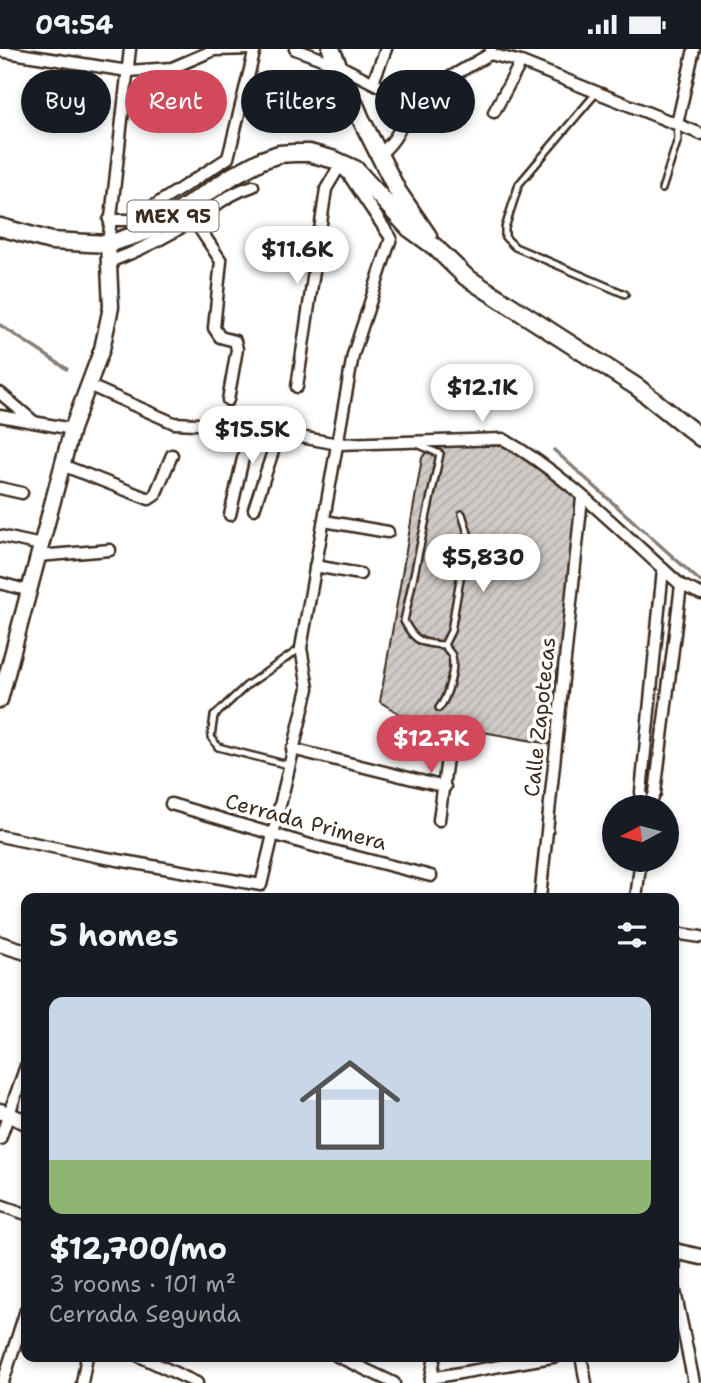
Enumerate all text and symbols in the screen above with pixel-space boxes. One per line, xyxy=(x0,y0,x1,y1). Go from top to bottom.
text: 09:54 xyxy=(35,7,113,42)
chip: Buy xyxy=(21,70,111,133)
chip: Rent xyxy=(125,70,227,133)
chip: Filters xyxy=(241,70,361,133)
chip: New xyxy=(375,70,475,133)
road number: MEX 95 xyxy=(128,201,218,231)
pin: $11.6K xyxy=(240,226,354,286)
text: $11.6K xyxy=(261,234,333,264)
pin: $12.1K xyxy=(425,365,539,424)
text: $12.1K xyxy=(446,372,518,402)
pin: $15.5K xyxy=(195,407,309,466)
text: $15.5K xyxy=(214,414,290,444)
pin: $5,830 xyxy=(426,535,540,594)
text: $5,830 xyxy=(441,542,525,572)
street label: Calle Zapotecas xyxy=(518,636,562,798)
pin: $12.7K xyxy=(374,715,488,775)
text: $12.7K xyxy=(393,723,469,753)
street label: Cerrada Primera xyxy=(222,787,390,857)
north arrow xyxy=(602,795,679,871)
map controls xyxy=(602,795,679,872)
text: 5 homes xyxy=(49,915,179,956)
icon: filters xyxy=(613,916,651,954)
icon: home xyxy=(287,1042,413,1168)
text: $12,700/mo xyxy=(49,1228,227,1269)
text: 3 rooms · 101 m² xyxy=(49,1269,236,1299)
text: Cerrada Segunda xyxy=(49,1299,241,1329)

